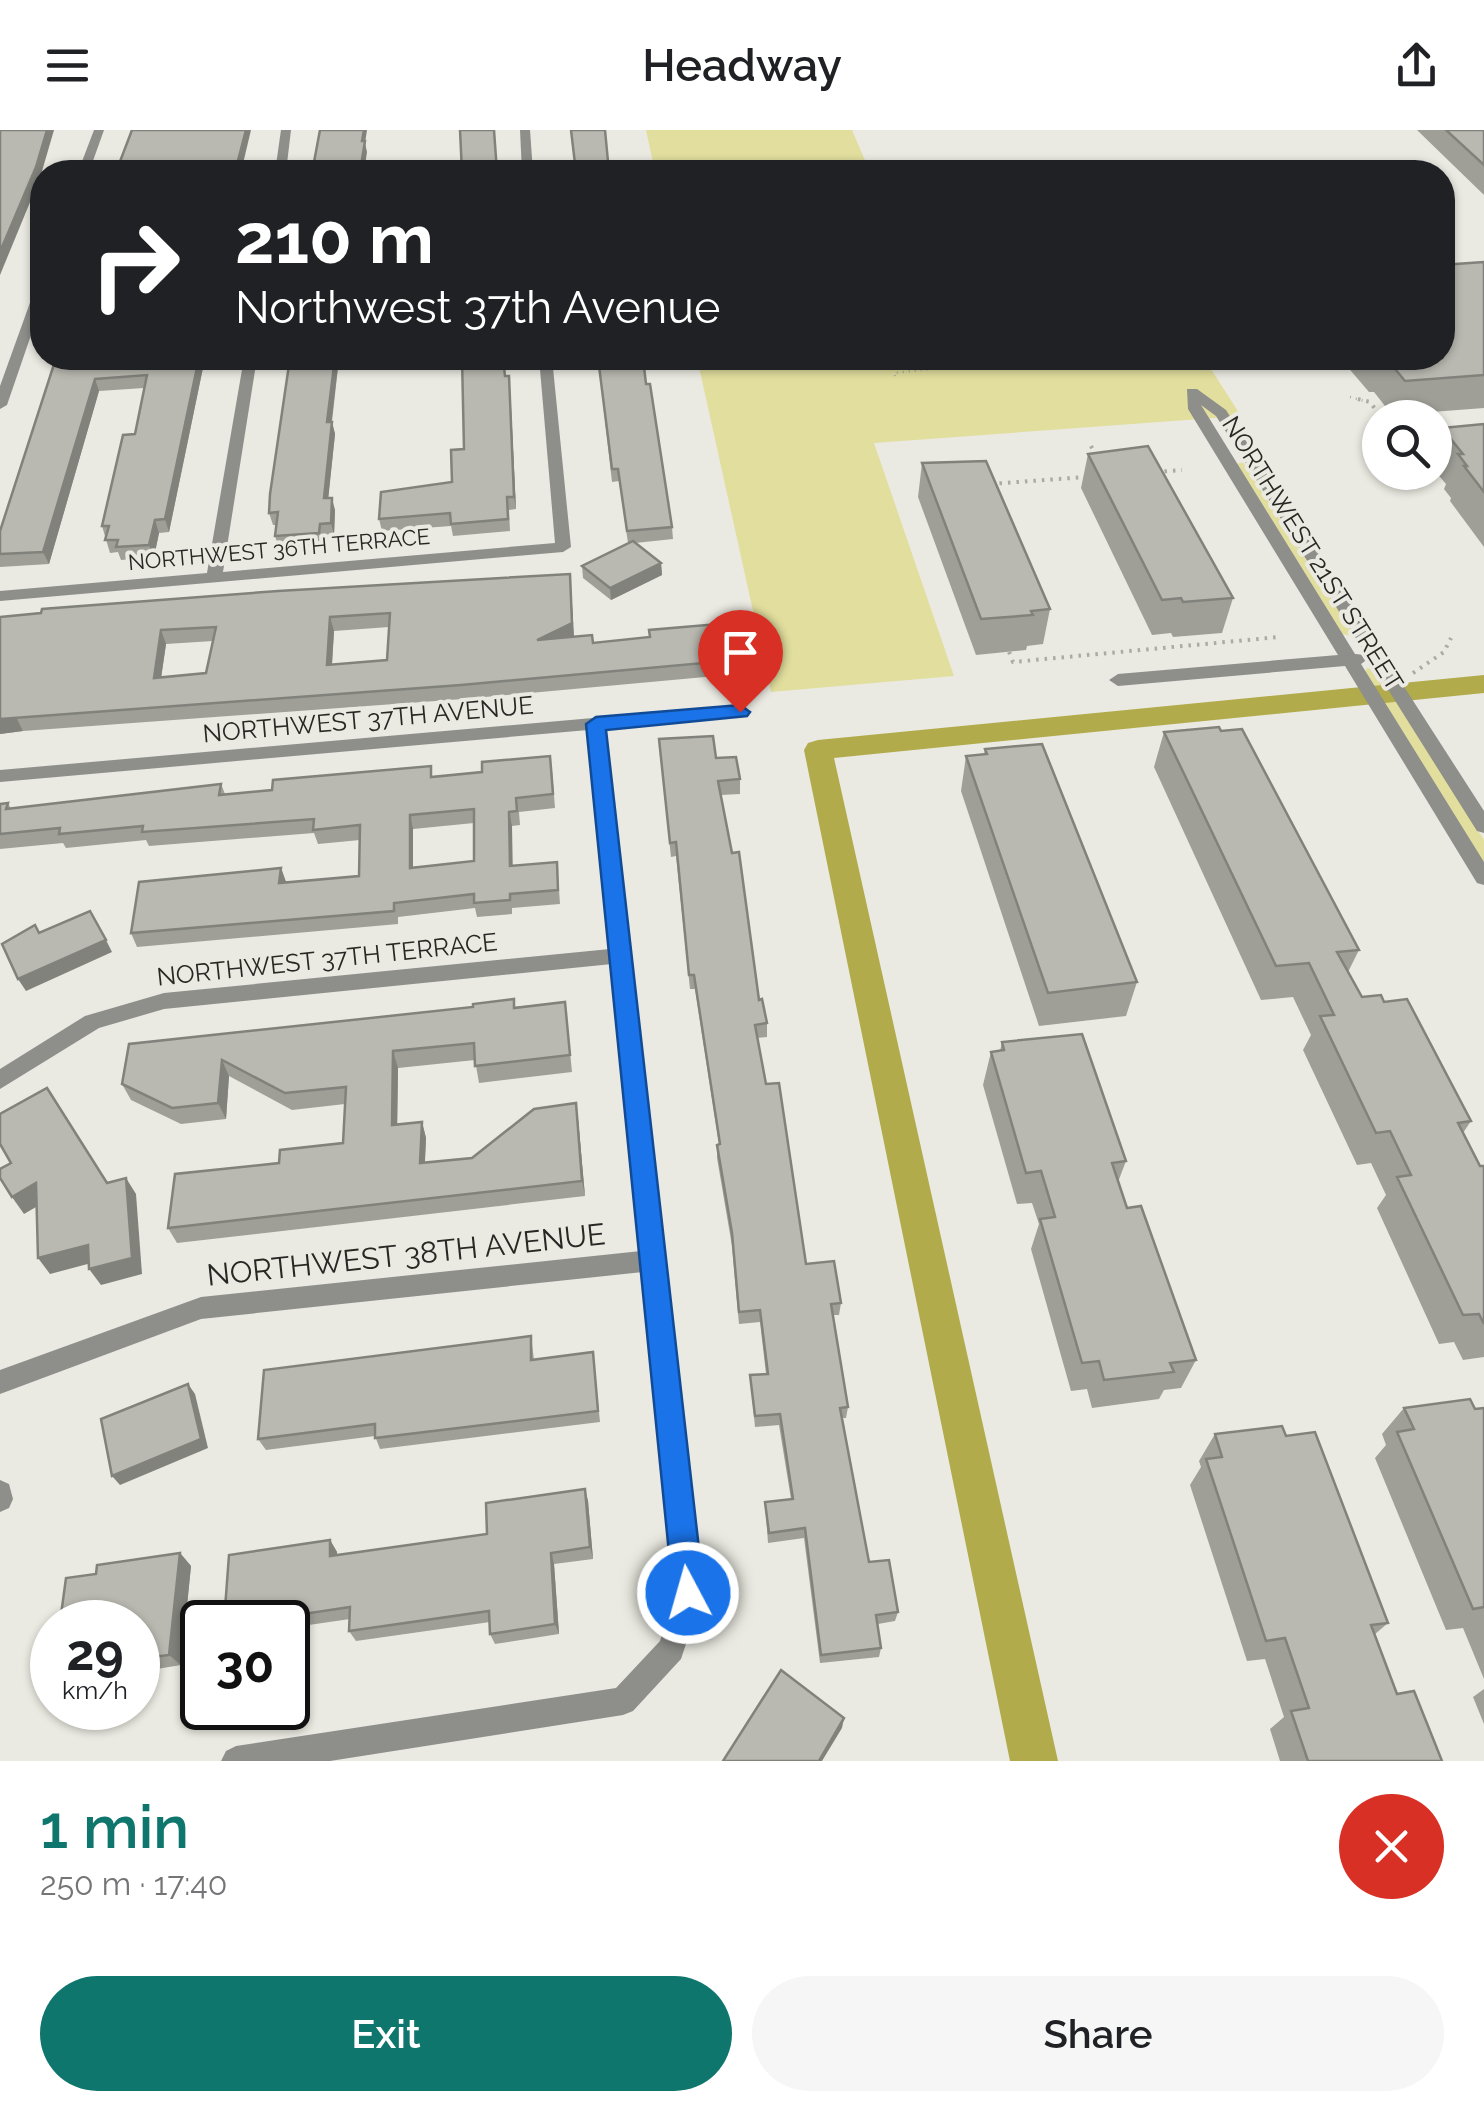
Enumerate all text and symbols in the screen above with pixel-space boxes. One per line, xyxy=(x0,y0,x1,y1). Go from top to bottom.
icon: menu xyxy=(40,38,95,93)
icon: share xyxy=(1389,38,1444,93)
text: Headway xyxy=(642,39,842,92)
text: 210 m xyxy=(235,197,434,279)
icon: right xyxy=(70,200,200,330)
text: Northwest 37th Avenue xyxy=(235,281,720,334)
map controls xyxy=(1362,400,1452,490)
button: search xyxy=(1362,400,1452,490)
street label: NORTHWEST 21ST STREET xyxy=(1216,410,1410,696)
street label: NORTHWEST 36TH TERRACE xyxy=(127,523,431,575)
pin xyxy=(698,610,783,713)
icon: arrive xyxy=(713,625,768,680)
street label: NORTHWEST 37TH AVENUE xyxy=(201,690,535,748)
street label: NORTHWEST 37TH TERRACE xyxy=(155,926,499,992)
street label: NORTHWEST 38TH AVENUE xyxy=(205,1216,607,1293)
position arrow xyxy=(636,1541,740,1645)
speed limit sign: 30 xyxy=(180,1600,310,1730)
text: 29 xyxy=(66,1623,124,1682)
text: km/h xyxy=(62,1675,128,1705)
text: 1 min xyxy=(40,1792,189,1862)
button: close xyxy=(1339,1794,1444,1899)
text: 250 m · 17:40 xyxy=(40,1865,227,1902)
button: Exit xyxy=(40,1976,732,2091)
button: Share xyxy=(752,1976,1444,2091)

